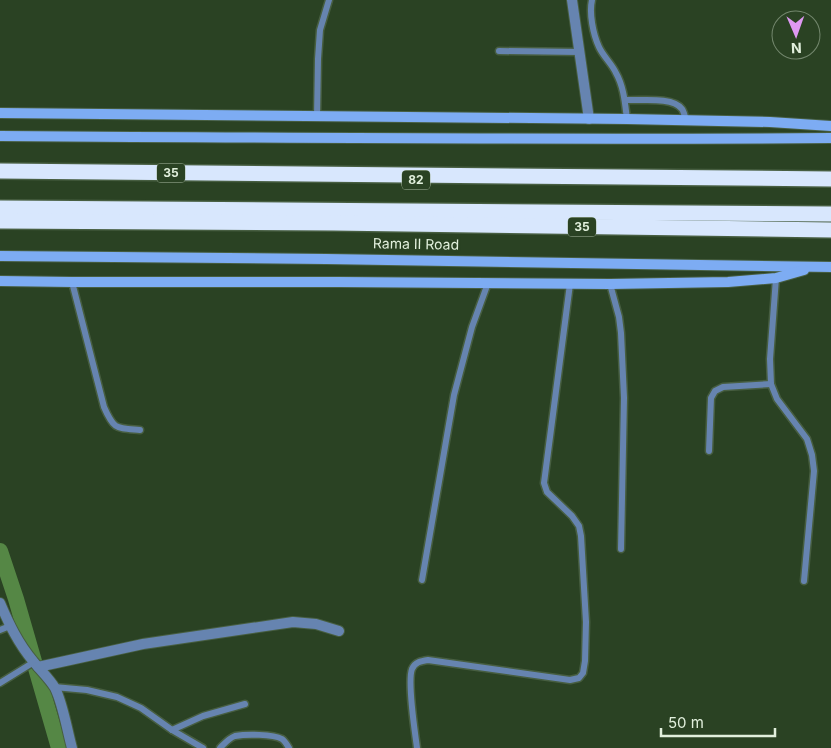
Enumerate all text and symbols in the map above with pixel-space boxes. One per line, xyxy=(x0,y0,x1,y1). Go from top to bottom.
north arrow xyxy=(771,10,821,60)
text: N xyxy=(791,40,802,57)
road number: 35 xyxy=(157,164,185,182)
road number: 82 xyxy=(402,170,430,190)
road number: 35 xyxy=(568,218,596,236)
street label: Rama II Road xyxy=(373,234,459,253)
scale bar xyxy=(661,706,775,738)
text: 50 m xyxy=(668,713,704,732)

